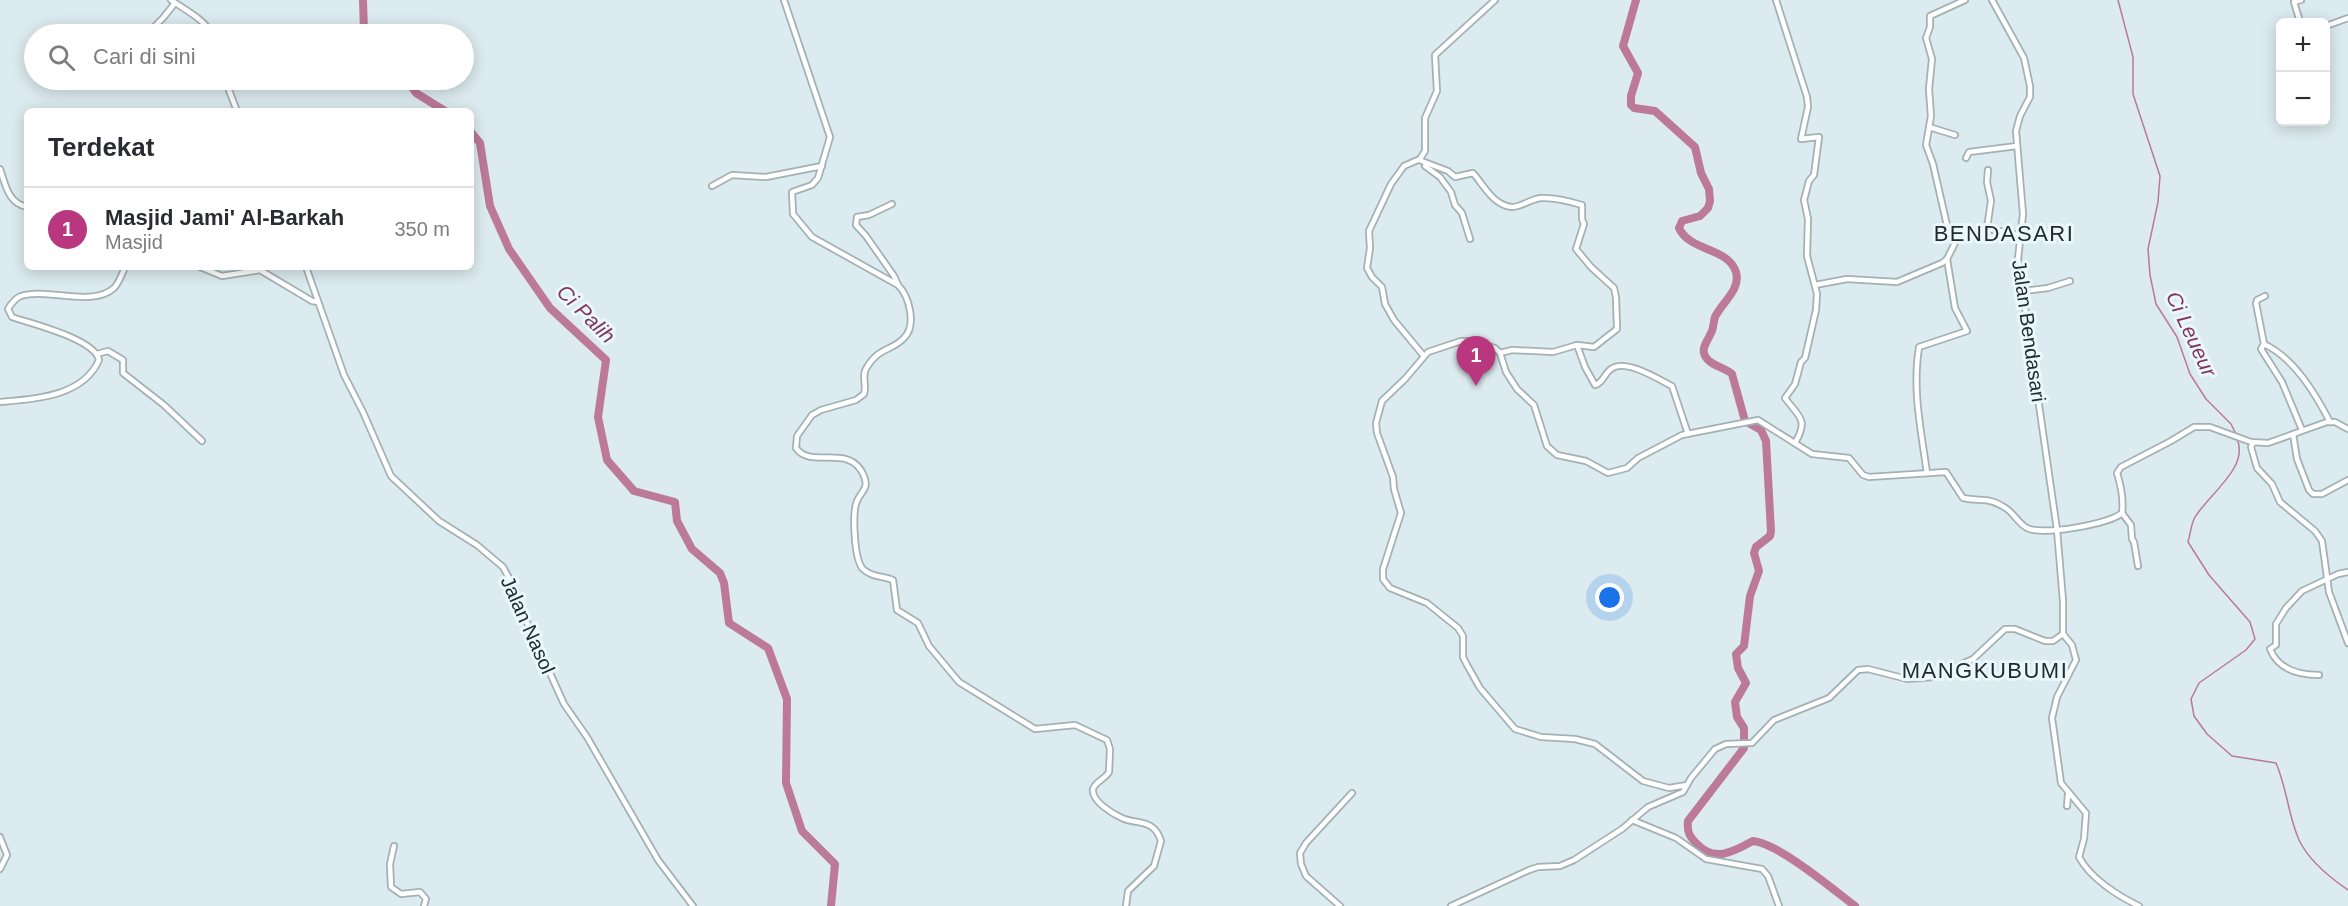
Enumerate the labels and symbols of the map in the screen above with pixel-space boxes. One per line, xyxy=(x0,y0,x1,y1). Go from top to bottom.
district label: BENDASARI xyxy=(1934,221,2074,246)
street label: Jalan Bendasari xyxy=(2008,258,2050,404)
water label: Ci Palih xyxy=(553,280,620,347)
water label: Ci Leueur xyxy=(2162,288,2222,381)
pin: 1 xyxy=(1456,336,1496,386)
street label: Jalan Nasol xyxy=(497,573,559,677)
your location xyxy=(1595,583,1624,612)
district label: MANGKUBUMI xyxy=(1902,658,2068,683)

